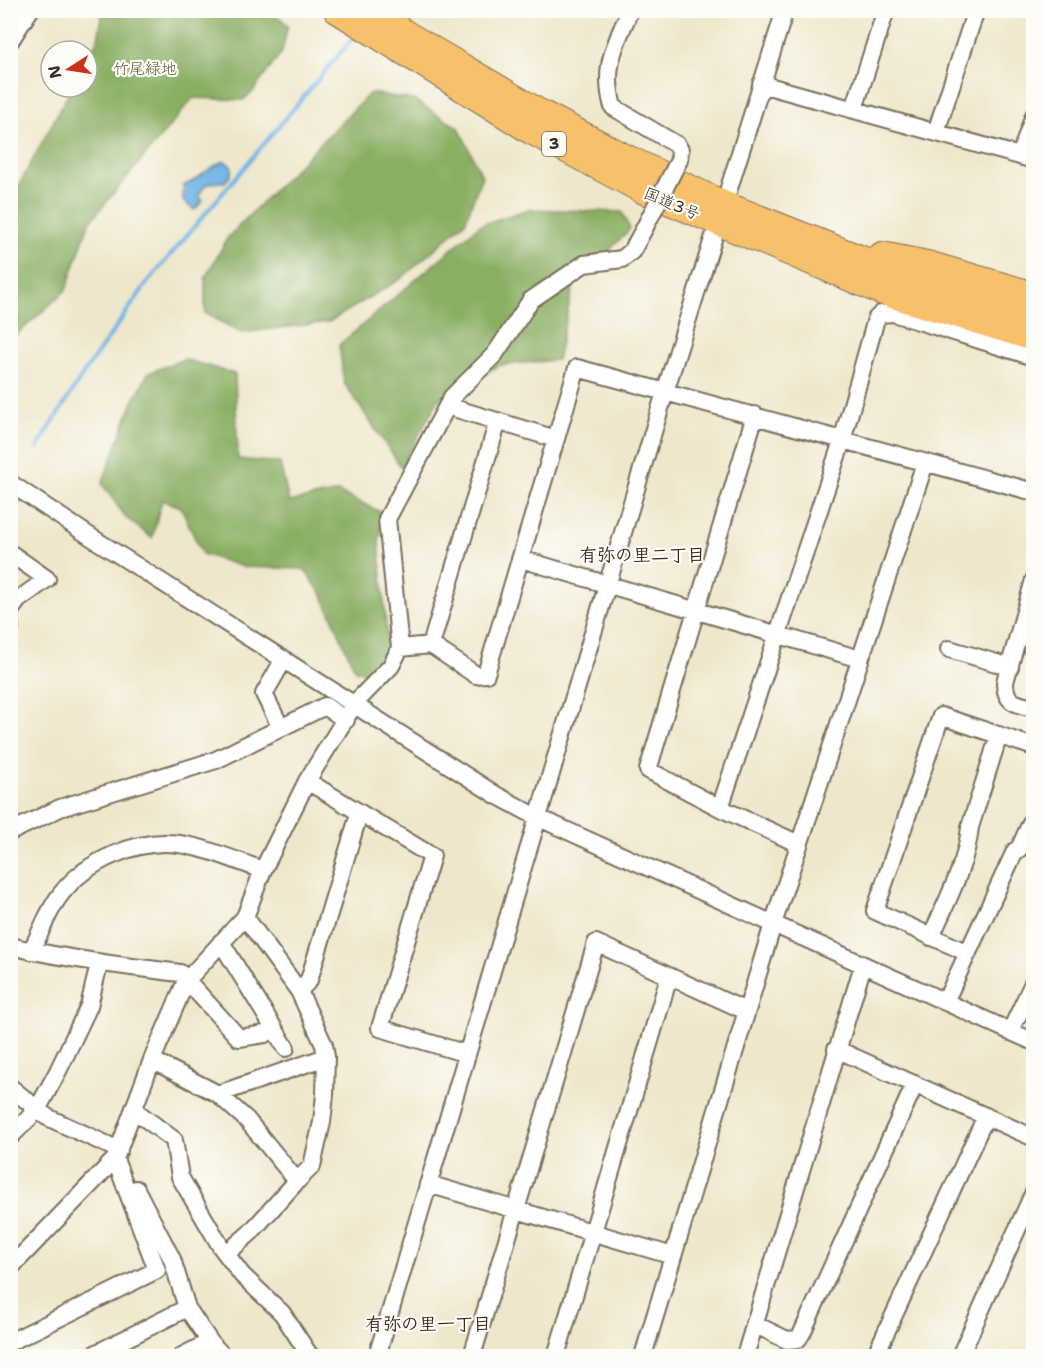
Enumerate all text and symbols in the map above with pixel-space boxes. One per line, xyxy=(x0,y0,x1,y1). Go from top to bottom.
north arrow xyxy=(39,39,99,99)
park label: 竹尾緑地 xyxy=(113,58,177,79)
text: N xyxy=(43,64,66,80)
road number: 3 xyxy=(542,132,566,156)
street label: 国道3号 xyxy=(640,182,703,225)
district label: 有弥の里二丁目 xyxy=(579,543,705,567)
district label: 有弥の里一丁目 xyxy=(365,1312,491,1336)

